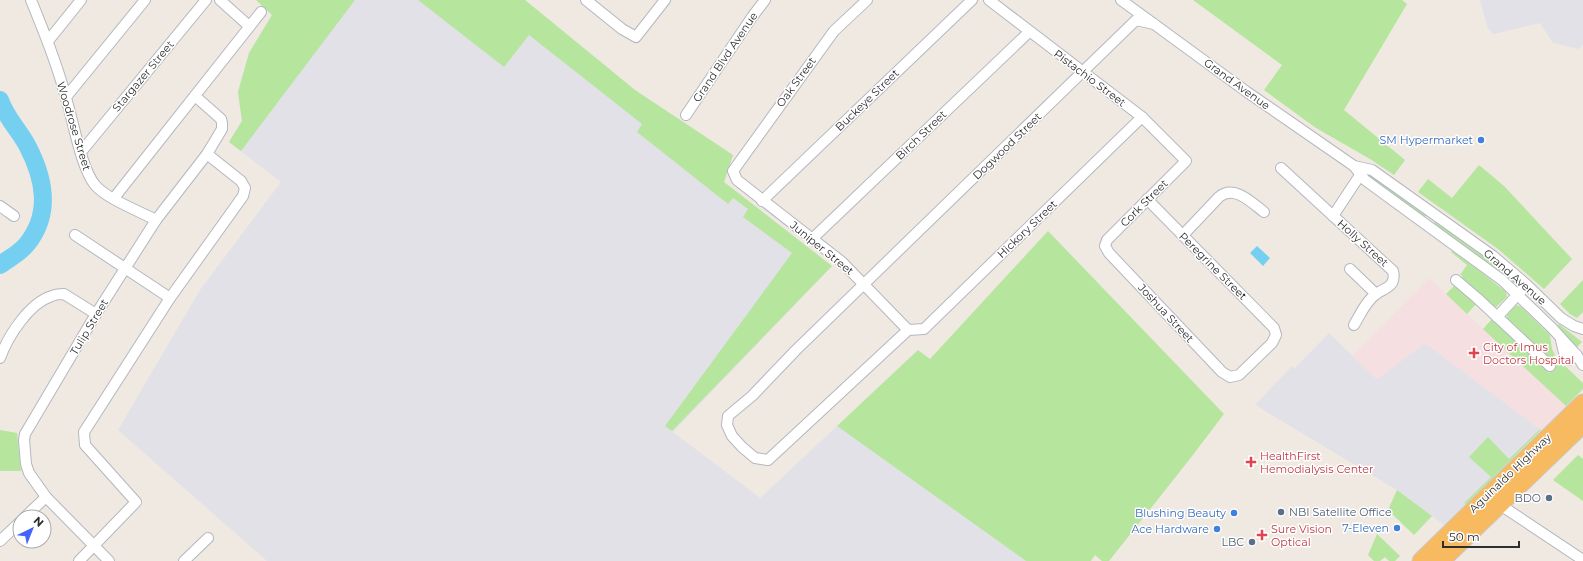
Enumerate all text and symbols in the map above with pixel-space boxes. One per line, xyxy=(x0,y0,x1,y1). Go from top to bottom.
street label: Grand Blvd Avenue xyxy=(690,9,761,105)
street label: Stargazer Street xyxy=(109,37,177,114)
street label: Pistachio Street xyxy=(1051,46,1129,110)
street label: Oak Street xyxy=(773,54,819,110)
street label: Grand Avenue xyxy=(1201,55,1273,113)
street label: Buckeye Street xyxy=(832,66,902,134)
street label: Woodrose Street xyxy=(54,80,94,173)
street label: Birch Street xyxy=(893,107,950,163)
street label: Dogwood Street xyxy=(970,109,1045,182)
place label: SM Hypermarket xyxy=(1380,133,1474,147)
marker: SM Hypermarket xyxy=(1476,135,1486,145)
street label: Cork Street xyxy=(1117,176,1171,230)
street label: Hickory Street xyxy=(994,197,1060,261)
street label: Holly Street xyxy=(1335,216,1392,270)
street label: Juniper Street xyxy=(787,217,857,278)
street label: Peregrine Street xyxy=(1176,229,1250,303)
street label: Grand Avenue xyxy=(1481,246,1549,308)
street label: Joshua Street xyxy=(1135,280,1197,346)
street label: Tulip Street xyxy=(67,296,112,358)
place label: City of Imus Doctors Hospital xyxy=(1483,340,1574,367)
marker: City of Imus Doctors Hospital xyxy=(1468,347,1480,359)
street label: Aguinaldo Highway xyxy=(1466,430,1554,516)
place label: HealthFirst Hemodialysis Center xyxy=(1260,449,1373,476)
marker: HealthFirst Hemodialysis Center xyxy=(1245,456,1257,468)
place label: BDO xyxy=(1514,491,1541,505)
marker: BDO xyxy=(1544,493,1554,503)
place label: NBI Satellite Office xyxy=(1289,505,1392,519)
place label: Blushing Beauty xyxy=(1135,506,1226,520)
marker: NBI Satellite Office xyxy=(1276,507,1286,517)
marker: Blushing Beauty xyxy=(1229,508,1239,518)
north arrow xyxy=(12,509,52,549)
text: N xyxy=(31,514,47,530)
place label: 7-Eleven xyxy=(1342,521,1389,535)
place label: Ace Hardware xyxy=(1132,522,1209,536)
place label: Sure Vision Optical xyxy=(1271,522,1332,549)
marker: 7-Eleven xyxy=(1392,523,1402,533)
scale bar xyxy=(1443,523,1519,549)
marker: Ace Hardware xyxy=(1212,524,1222,534)
marker: Sure Vision Optical xyxy=(1256,529,1268,541)
text: 50 m xyxy=(1449,529,1480,544)
place label: LBC xyxy=(1221,535,1244,549)
marker: LBC xyxy=(1247,537,1257,547)

